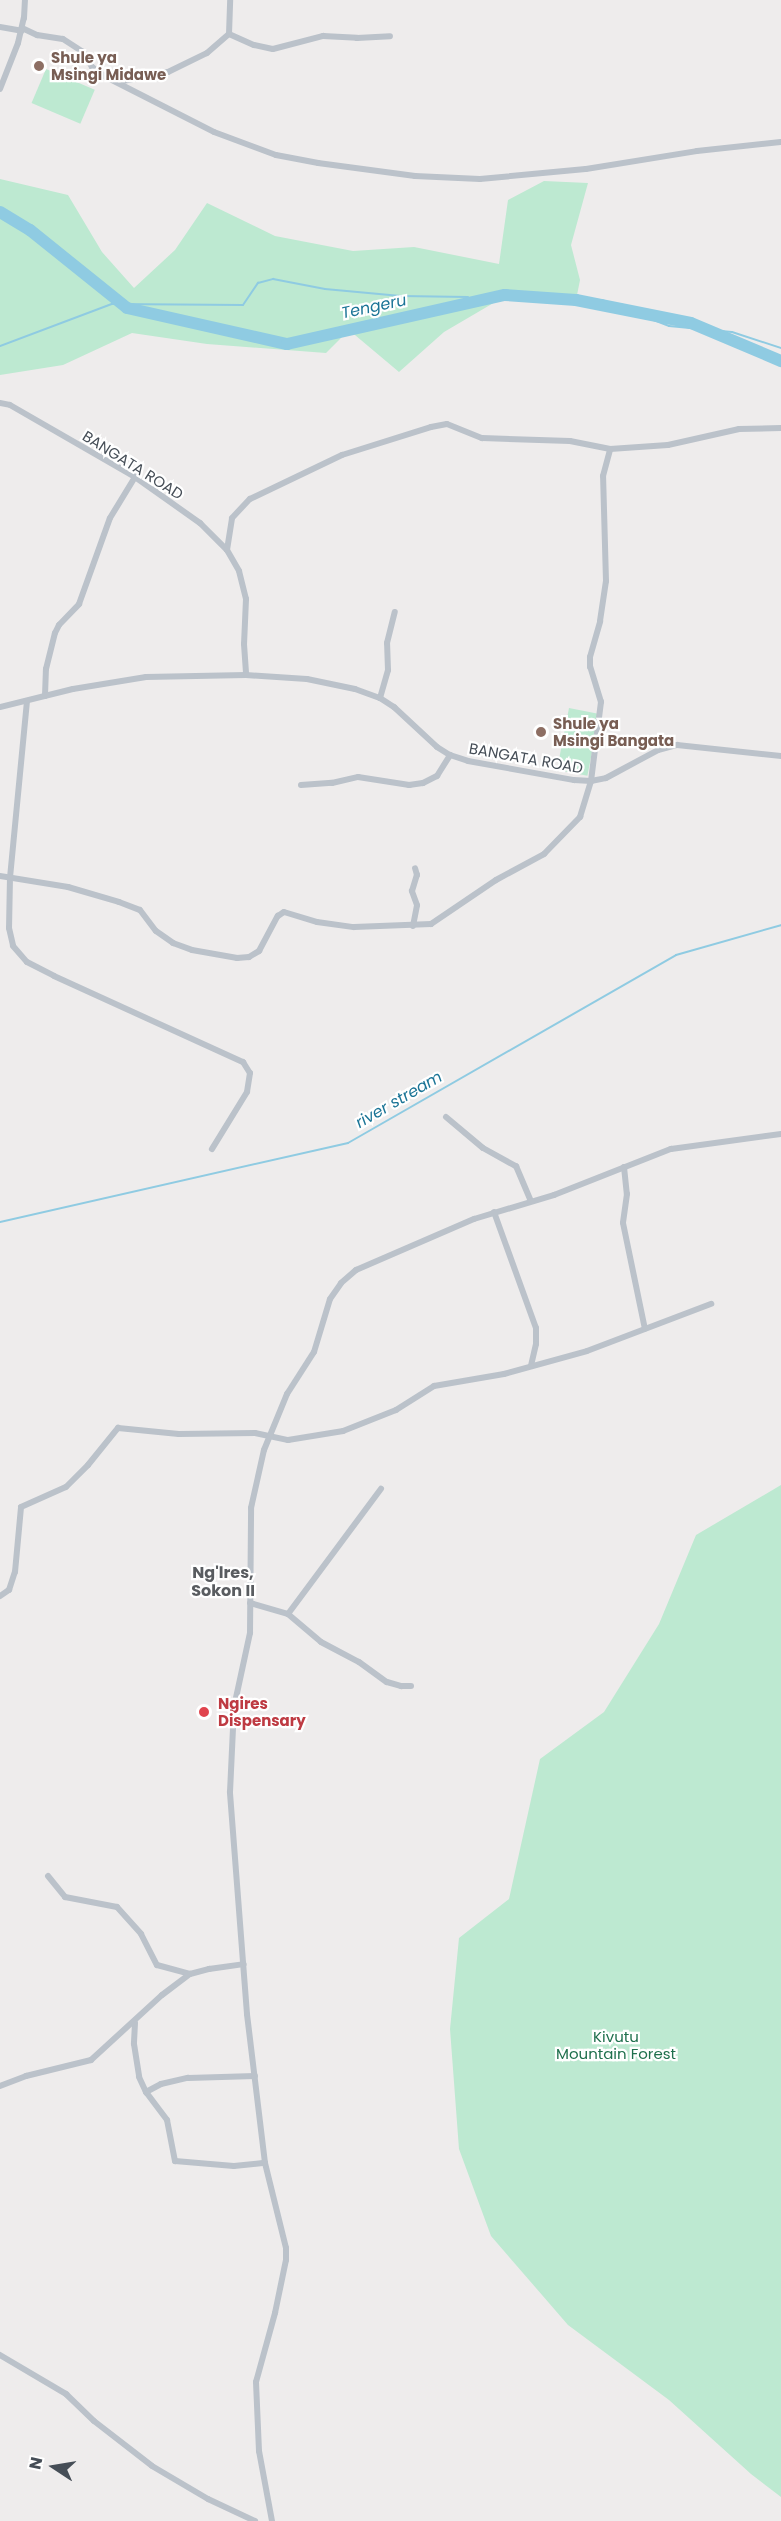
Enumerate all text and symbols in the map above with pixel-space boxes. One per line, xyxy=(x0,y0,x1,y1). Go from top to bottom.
place label: Shule ya Msingi Midawe xyxy=(51,48,166,83)
marker: Shule ya Msingi Midawe xyxy=(32,59,46,73)
water label: Tengeru xyxy=(340,291,408,323)
street label: BANGATA ROAD xyxy=(79,427,187,503)
place label: Shule ya Msingi Bangata xyxy=(553,714,674,749)
marker: Shule ya Msingi Bangata xyxy=(534,725,548,739)
street label: BANGATA ROAD xyxy=(468,739,584,777)
water label: river stream xyxy=(352,1067,446,1133)
district label: Ng'lres, Sokon II xyxy=(191,1563,255,1601)
place label: Ngires Dispensary xyxy=(218,1694,306,1729)
marker: Ngires Dispensary xyxy=(195,1703,213,1721)
park label: Kivutu Mountain Forest xyxy=(556,2027,676,2062)
north arrow xyxy=(24,2437,84,2497)
text: N xyxy=(23,2455,48,2471)

